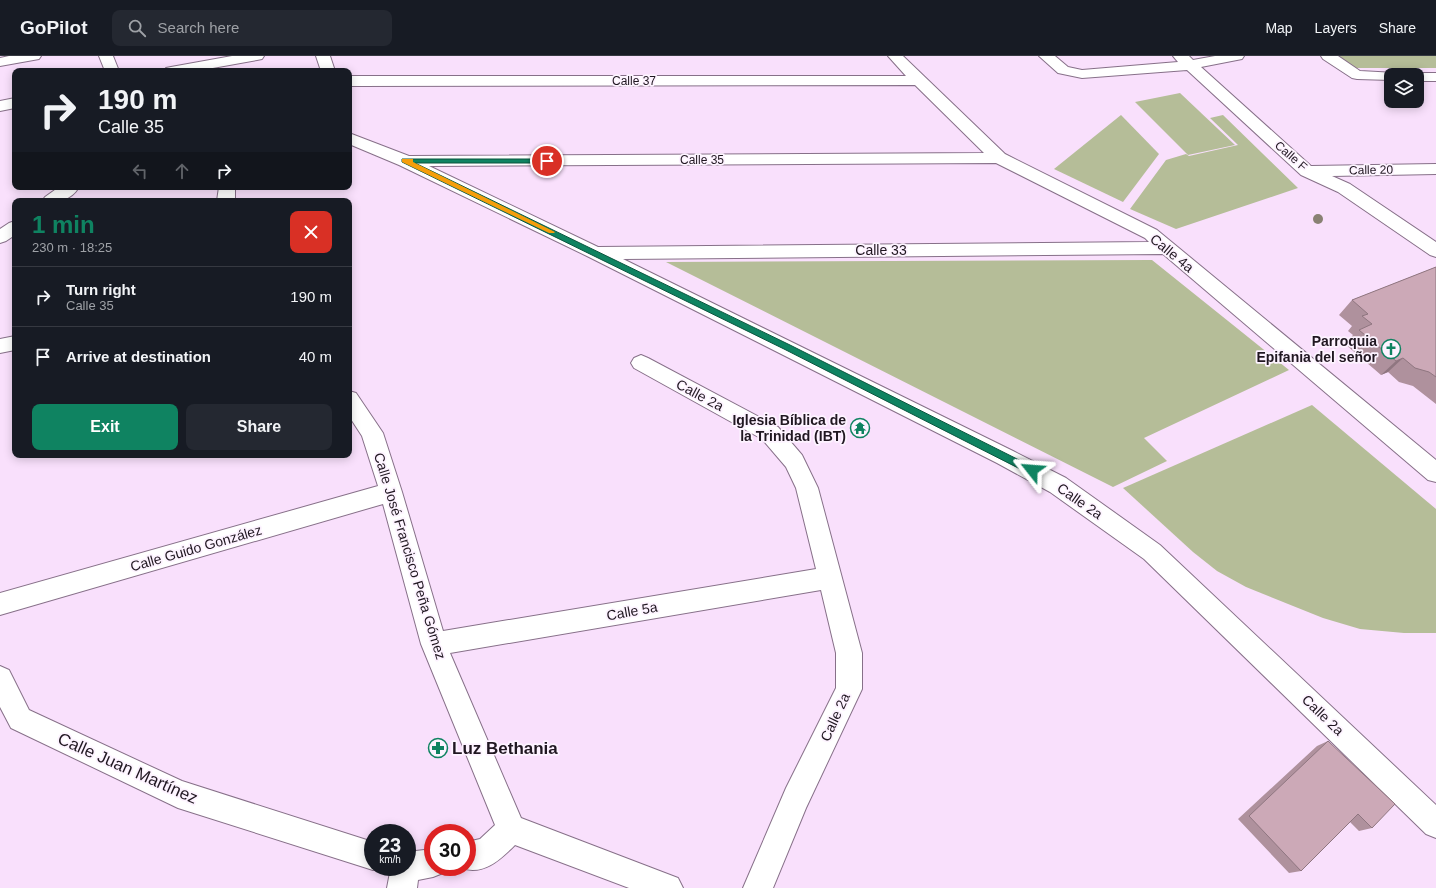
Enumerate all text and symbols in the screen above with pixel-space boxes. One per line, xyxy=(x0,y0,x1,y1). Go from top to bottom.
search box xyxy=(112,10,392,46)
text: GoPilot xyxy=(20,17,88,38)
icon: search xyxy=(126,17,148,39)
text: Search here xyxy=(158,19,239,36)
text: Map xyxy=(1265,20,1293,36)
text: Layers xyxy=(1315,20,1357,36)
text: Share xyxy=(1379,20,1416,36)
map controls xyxy=(1384,68,1424,108)
button: layers xyxy=(1384,68,1424,108)
street label: Calle 37 xyxy=(612,74,656,88)
icon: right xyxy=(32,84,84,136)
text: 190 m xyxy=(98,84,177,115)
text: Calle 35 xyxy=(98,117,164,137)
street label: Calle F xyxy=(1272,138,1310,174)
pin xyxy=(530,144,564,178)
icon: arrive xyxy=(536,150,558,172)
street label: Calle 35 xyxy=(680,153,724,167)
icon: left xyxy=(129,160,151,182)
icon: ahead xyxy=(171,160,193,182)
icon: right xyxy=(213,160,235,182)
street label: Calle 20 xyxy=(1349,163,1393,177)
text: 1 min xyxy=(32,211,95,238)
button: close xyxy=(290,211,332,253)
street label: Calle 4a xyxy=(1147,231,1197,276)
text: 230 m · 18:25 xyxy=(32,240,112,255)
street label: Calle 33 xyxy=(855,242,907,258)
text: Turn right xyxy=(66,281,136,298)
icon: right xyxy=(32,286,54,308)
text: 190 m xyxy=(290,288,332,305)
text: Calle 35 xyxy=(66,298,114,313)
place label: Parroquia Epifania del señor xyxy=(1256,333,1378,365)
church icon: Parroquia Epifania del señor xyxy=(1380,338,1402,360)
icon: arrive xyxy=(32,346,54,368)
text: Arrive at destination xyxy=(66,348,211,365)
text: 40 m xyxy=(299,348,332,365)
street label: Calle 2a xyxy=(674,376,727,414)
button: Exit xyxy=(32,404,178,450)
button: Share xyxy=(186,404,332,450)
place label: Iglesia Bíblica de la Trinidad (IBT) xyxy=(732,412,846,444)
temple icon: Iglesia Bíblica de la Trinidad (IBT) xyxy=(849,417,871,439)
position arrow xyxy=(1011,449,1053,491)
street label: Calle José Francisco Peña Gómez xyxy=(371,451,449,661)
street label: Calle 2a xyxy=(1054,480,1106,522)
street label: Calle Guido González xyxy=(128,522,264,574)
street label: Calle 5a xyxy=(605,599,659,623)
street label: Calle 2a xyxy=(817,690,853,744)
street label: Calle 2a xyxy=(1299,691,1347,739)
street label: Calle Juan Martínez xyxy=(55,729,201,808)
pharmacy icon: Luz Bethania xyxy=(427,737,449,759)
place label: Luz Bethania xyxy=(452,739,558,758)
speed limit sign: 30 xyxy=(424,824,476,876)
text: 23 xyxy=(379,834,401,856)
text: km/h xyxy=(379,854,401,865)

